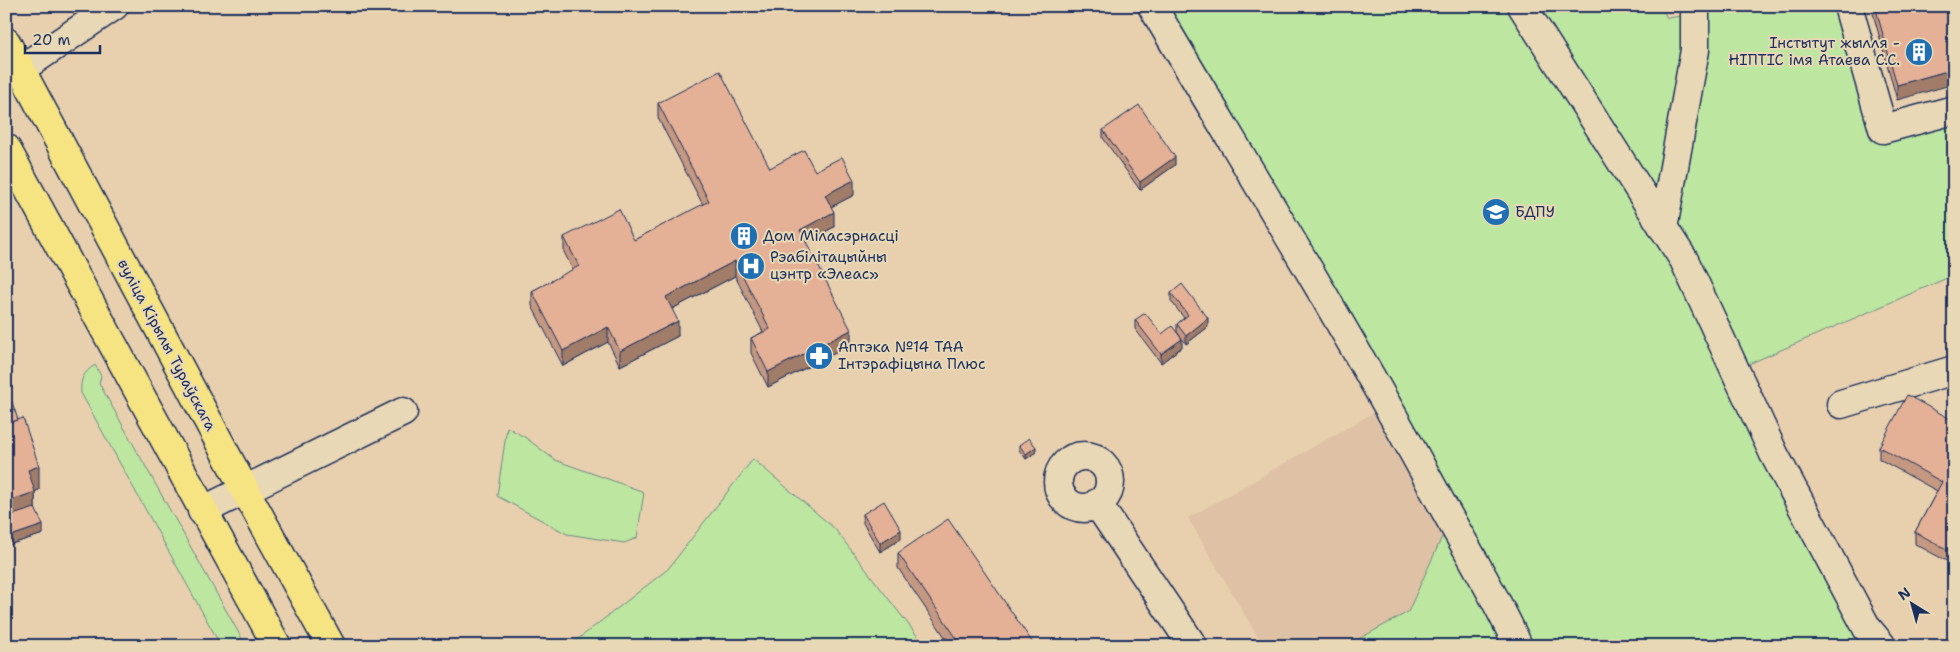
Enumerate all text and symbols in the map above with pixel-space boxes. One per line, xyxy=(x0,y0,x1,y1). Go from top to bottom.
scale bar xyxy=(25,22,100,54)
text: 20 m xyxy=(32,30,71,50)
place label: Інстытут жылля - НІПТІС імя Атаева С.С. xyxy=(1729,33,1900,70)
building icon: Інстытут жылля - НІПТІС імя Атаева С.С. xyxy=(1904,37,1934,67)
school or university icon: БДПУ xyxy=(1481,197,1511,227)
place label: БДПУ xyxy=(1515,202,1555,222)
building icon: Дом Міласэрнасці xyxy=(729,221,759,251)
place label: Дом Міласэрнасці xyxy=(763,226,899,246)
place label: Рэабілітацыйны цэнтр «Элеас» xyxy=(770,247,887,284)
hospital icon: Рэабілітацыйны цэнтр «Элеас» xyxy=(736,251,766,281)
street label: вуліца Кірылы Тураўскага xyxy=(113,256,221,435)
place label: Аптэка №14 ТАА Інтэрафіцына Плюс xyxy=(838,337,986,374)
pharmacy icon: Аптэка №14 ТАА Інтэрафіцына Плюс xyxy=(804,341,834,371)
north arrow xyxy=(1888,580,1938,630)
text: N xyxy=(1894,583,1914,604)

